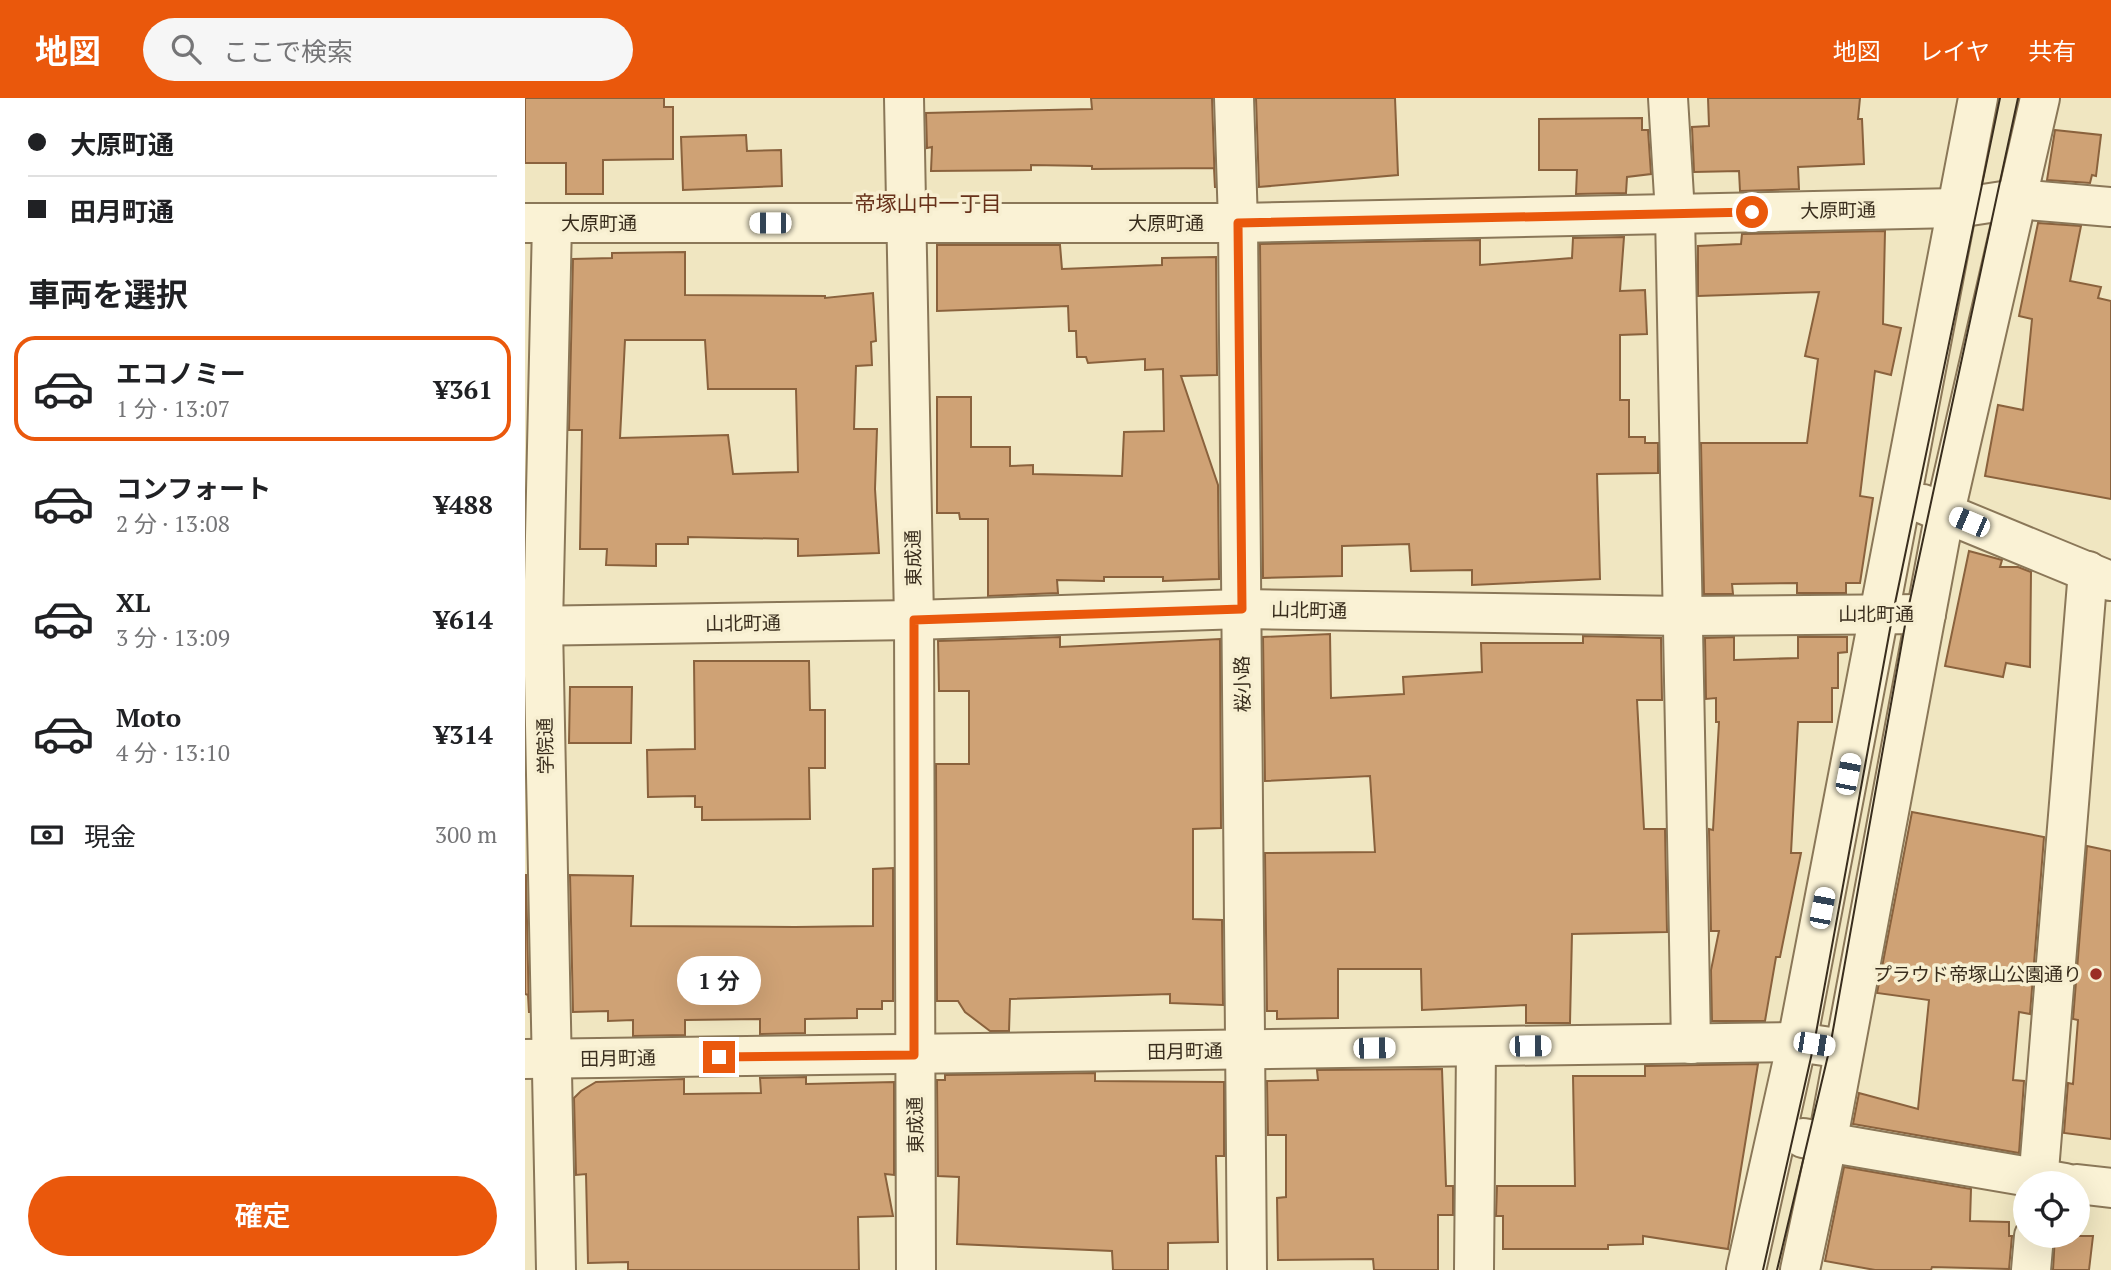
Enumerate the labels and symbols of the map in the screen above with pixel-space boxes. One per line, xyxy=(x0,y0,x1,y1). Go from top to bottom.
district label: 帝塚山中一丁目 xyxy=(855,189,1002,217)
route start xyxy=(1736,196,1768,228)
street label: 大原町通 xyxy=(1800,196,1876,223)
street label: 大原町通 xyxy=(561,210,637,235)
street label: 大原町通 xyxy=(1128,210,1204,235)
car xyxy=(750,213,792,234)
car xyxy=(1946,504,1993,540)
street label: 東成通 xyxy=(900,529,925,587)
street label: 山北町通 xyxy=(1271,596,1347,623)
street label: 山北町通 xyxy=(1838,601,1914,626)
street label: 山北町通 xyxy=(705,609,781,636)
street label: 桜小路 xyxy=(1229,655,1254,713)
street label: 学院通 xyxy=(532,717,557,775)
car xyxy=(1834,751,1863,797)
car xyxy=(1808,885,1837,931)
callout: 1 分 xyxy=(677,956,761,1004)
place label: プラウド帝塚山公園通り xyxy=(1873,961,2082,986)
marker: プラウド帝塚山公園通り xyxy=(2088,966,2104,982)
car xyxy=(1792,1030,1837,1058)
car xyxy=(1509,1035,1552,1057)
street label: 田月町通 xyxy=(1147,1037,1223,1064)
car xyxy=(1353,1037,1396,1059)
route end xyxy=(703,1041,735,1073)
street label: 田月町通 xyxy=(580,1044,656,1071)
street label: 東成通 xyxy=(902,1096,927,1154)

